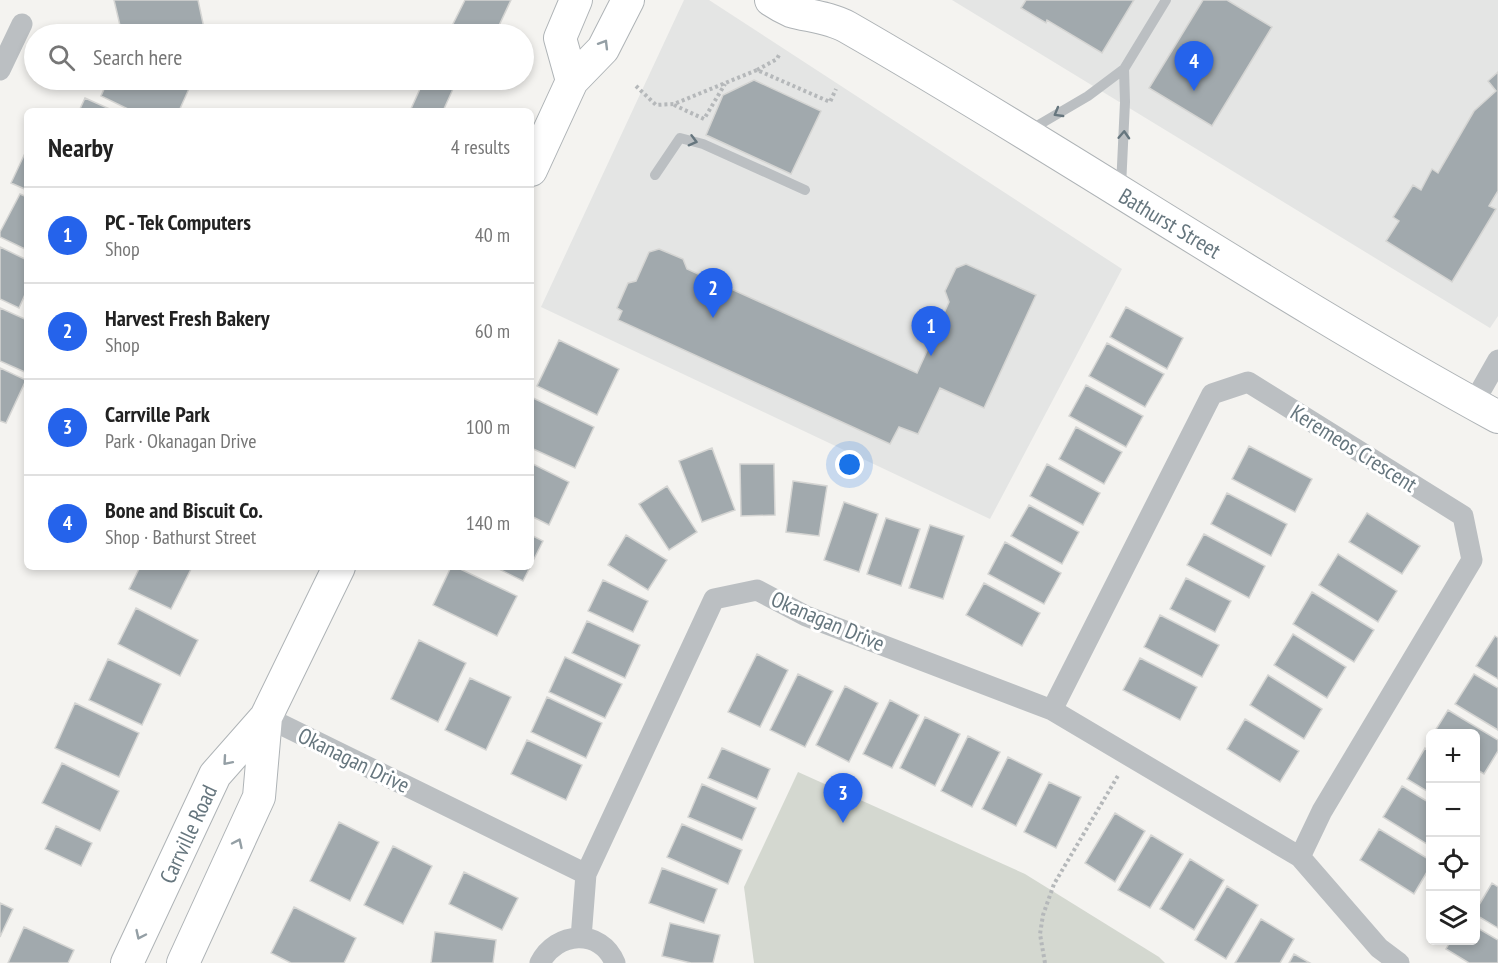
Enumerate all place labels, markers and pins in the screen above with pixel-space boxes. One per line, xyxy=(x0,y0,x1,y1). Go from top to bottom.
pin: 4 xyxy=(1174,42,1214,91)
pin: 2 xyxy=(694,268,732,318)
pin: 1 xyxy=(912,306,950,356)
pin: 3 xyxy=(824,774,862,823)

